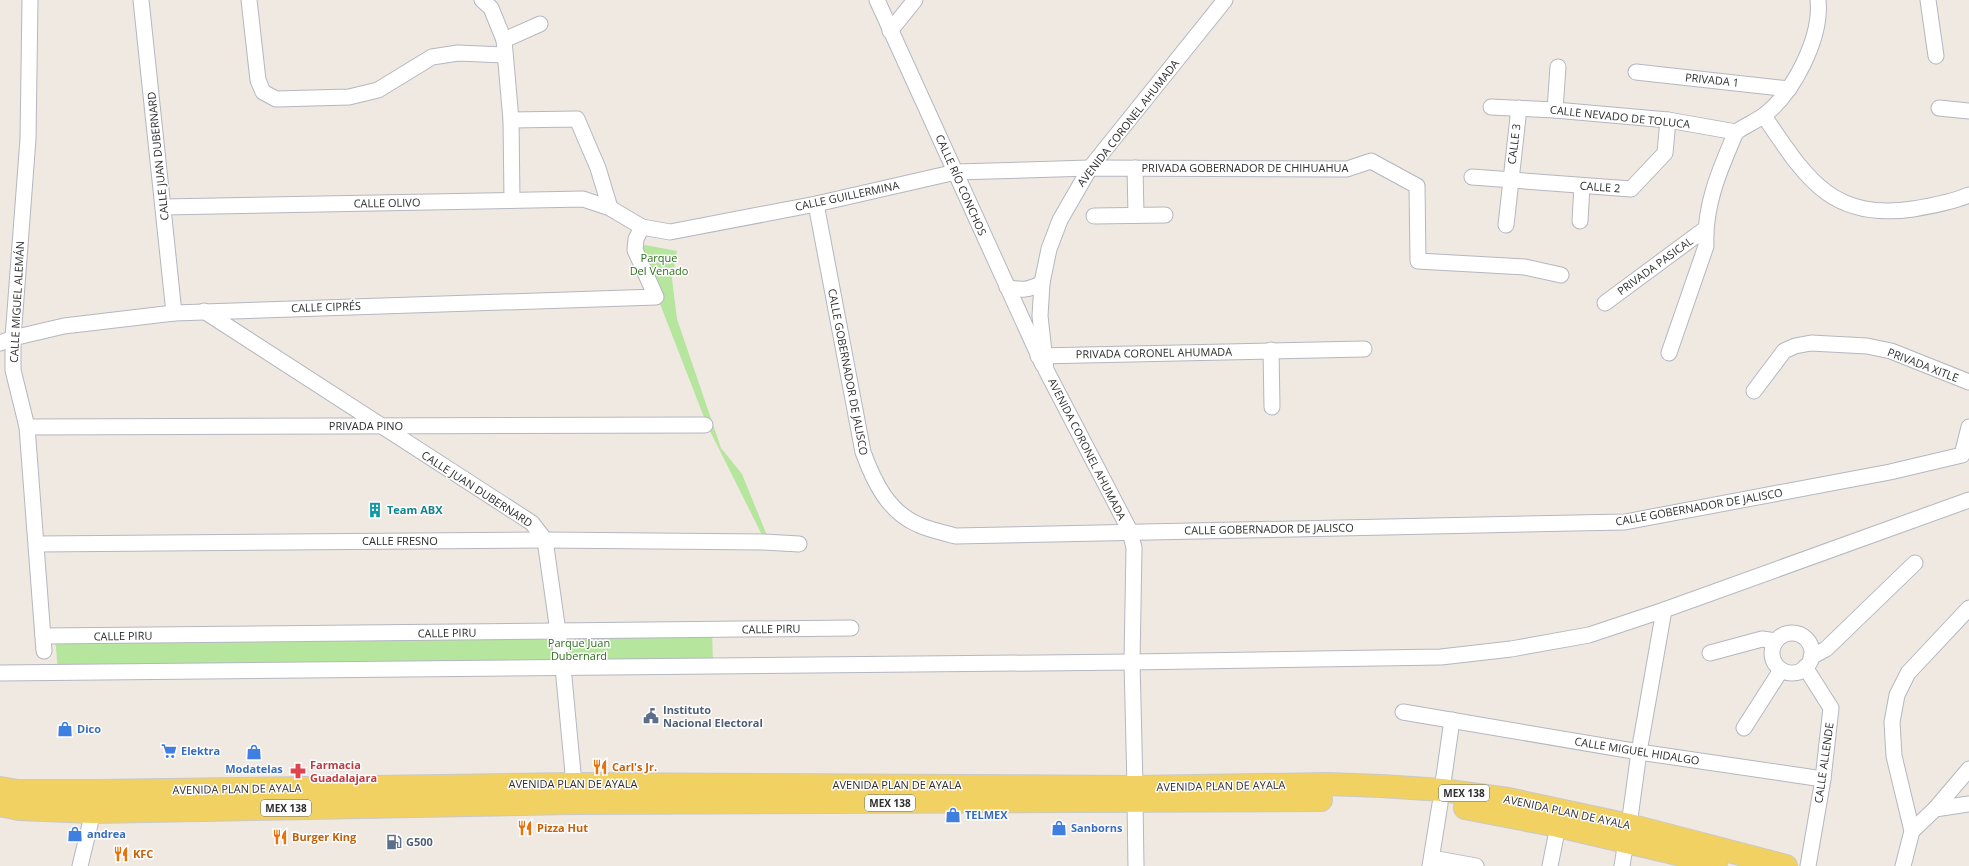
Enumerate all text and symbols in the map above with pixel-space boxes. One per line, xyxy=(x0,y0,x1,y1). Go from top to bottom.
street label: AVENIDA CORONEL AHUMADA xyxy=(1073,56,1182,189)
street label: PRIVADA 1 xyxy=(1684,69,1740,90)
street label: CALLE JUAN DUBERNARD xyxy=(143,91,172,221)
street label: CALLE NEVADO DE TOLUCA xyxy=(1549,102,1691,131)
street label: CALLE 3 xyxy=(1504,123,1523,165)
street label: CALLE RÍO CONCHOS xyxy=(932,132,990,238)
street label: PRIVADA GOBERNADOR DE CHIHUAHUA xyxy=(1141,160,1349,175)
street label: CALLE GUILLERMINA xyxy=(793,177,900,214)
street label: CALLE 2 xyxy=(1579,178,1621,195)
street label: CALLE OLIVO xyxy=(353,194,421,211)
street label: PRIVADA PASICAL xyxy=(1614,233,1696,298)
street label: CALLE MIGUEL ALEMÁN xyxy=(6,241,27,363)
park label: Parque Del Venado xyxy=(630,250,689,278)
street label: CALLE GOBERNADOR DE JALISCO xyxy=(825,287,872,457)
street label: CALLE CIPRÉS xyxy=(291,298,361,315)
street label: PRIVADA CORONEL AHUMADA xyxy=(1076,344,1232,361)
street label: PRIVADA XITLE xyxy=(1885,344,1961,385)
street label: AVENIDA CORONEL AHUMADA xyxy=(1045,375,1130,522)
street label: PRIVADA PINO xyxy=(329,418,403,433)
street label: CALLE JUAN DUBERNARD xyxy=(419,447,536,530)
street label: CALLE GOBERNADOR DE JALISCO xyxy=(1614,484,1784,529)
building icon: Team ABX xyxy=(366,501,384,519)
place label: Team ABX xyxy=(387,502,443,517)
street label: CALLE GOBERNADOR DE JALISCO xyxy=(1184,520,1354,537)
street label: CALLE FRESNO xyxy=(362,533,438,548)
street label: CALLE PIRU xyxy=(741,620,801,637)
street label: CALLE PIRU xyxy=(417,624,477,641)
street label: CALLE PIRU xyxy=(93,627,153,644)
park label: Parque Juan Dubernard xyxy=(548,635,610,663)
place label: Instituto Nacional Electoral xyxy=(663,702,763,730)
public building icon: Instituto Nacional Electoral xyxy=(642,707,660,725)
shop icon: Dico xyxy=(56,720,74,738)
place label: Dico xyxy=(77,721,101,736)
street label: CALLE ALLENDE xyxy=(1810,722,1837,804)
street label: CALLE MIGUEL HIDALGO xyxy=(1573,733,1701,768)
supermarket icon: Elektra xyxy=(160,742,178,760)
place label: Elektra xyxy=(181,743,220,758)
shop icon: Modatelas xyxy=(245,743,263,761)
place label: Farmacia Guadalajara xyxy=(310,757,377,785)
restaurant icon: Carl's Jr. xyxy=(591,758,609,776)
place label: Carl's Jr. xyxy=(612,759,657,774)
place label: Modatelas xyxy=(225,761,283,776)
pharmacy icon: Farmacia Guadalajara xyxy=(289,762,307,780)
street label: AVENIDA PLAN DE AYALA xyxy=(509,776,638,791)
street label: AVENIDA PLAN DE AYALA xyxy=(833,777,962,792)
street label: AVENIDA PLAN DE AYALA xyxy=(1156,777,1286,794)
street label: AVENIDA PLAN DE AYALA xyxy=(172,780,302,797)
road number: MEX 138 xyxy=(1439,785,1489,801)
street label: AVENIDA PLAN DE AYALA xyxy=(1502,791,1632,832)
road number: MEX 138 xyxy=(865,795,915,811)
road number: MEX 138 xyxy=(261,800,311,816)
shop icon: TELMEX xyxy=(944,806,962,824)
place label: TELMEX xyxy=(965,807,1008,822)
restaurant icon: Pizza Hut xyxy=(516,819,534,837)
shop icon: Sanborns xyxy=(1050,819,1068,837)
place label: Pizza Hut xyxy=(537,820,588,835)
place label: Sanborns xyxy=(1071,820,1123,835)
shop icon: andrea xyxy=(66,825,84,843)
place label: andrea xyxy=(87,826,126,841)
restaurant icon: Burger King xyxy=(271,828,289,846)
place label: Burger King xyxy=(292,829,357,844)
fuel station icon: G500 xyxy=(385,833,403,851)
place label: G500 xyxy=(406,834,433,849)
restaurant icon: KFC xyxy=(112,845,130,863)
place label: KFC xyxy=(133,846,153,861)

